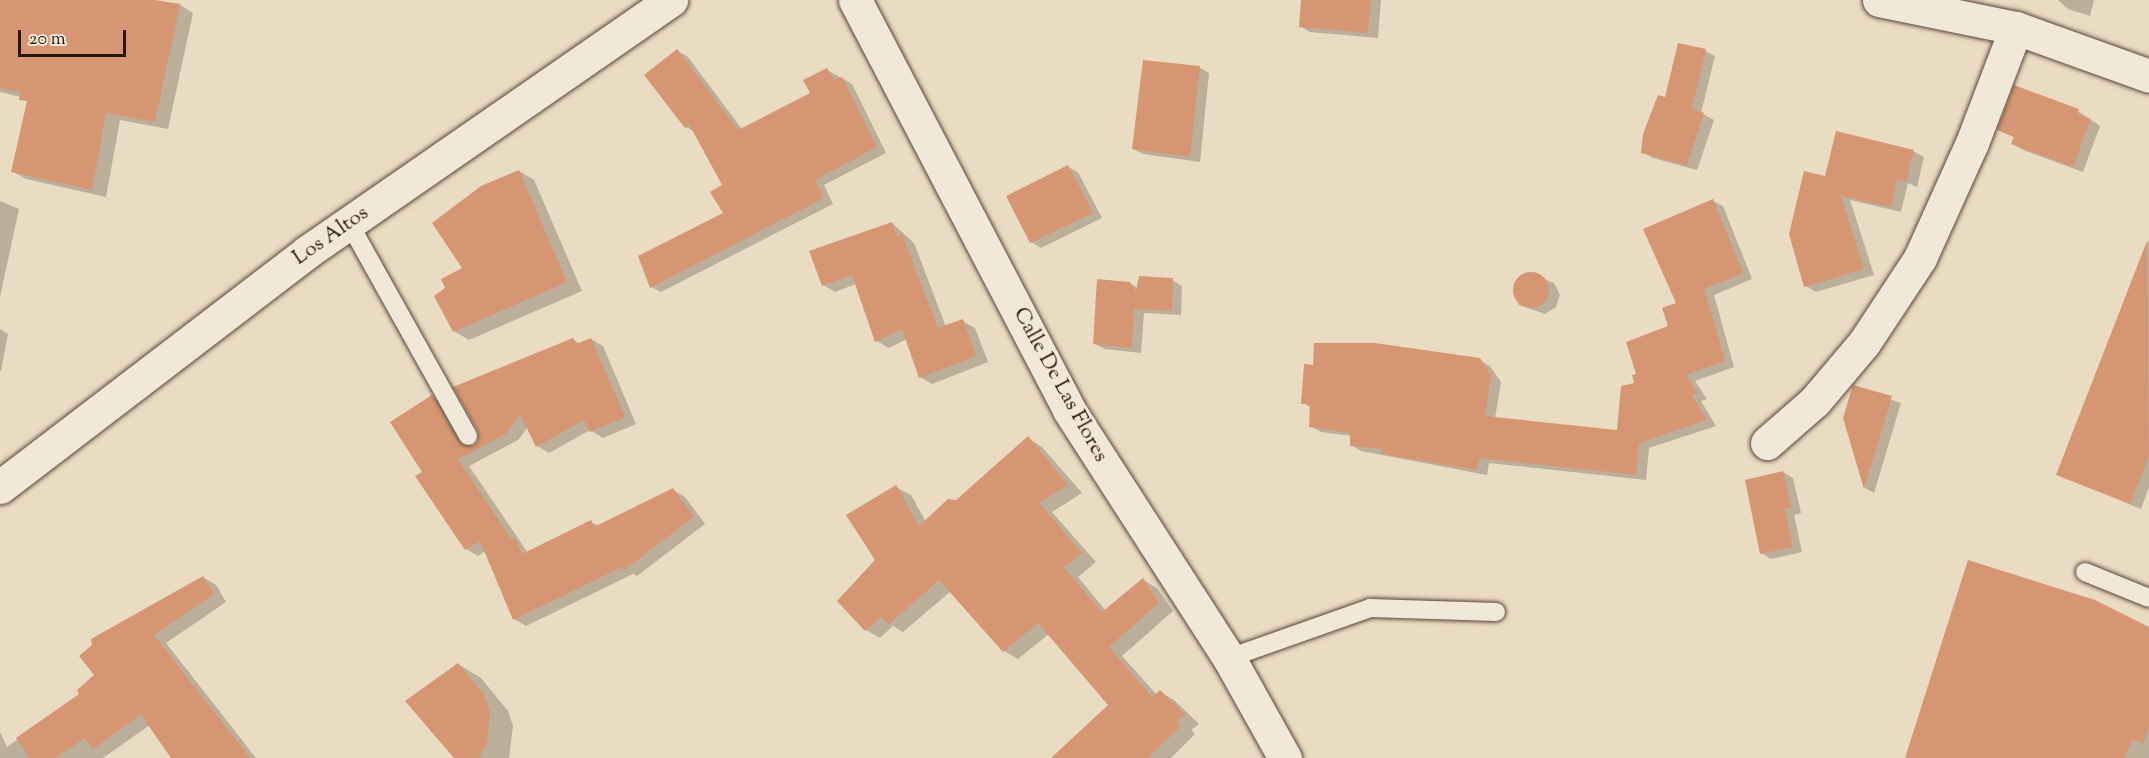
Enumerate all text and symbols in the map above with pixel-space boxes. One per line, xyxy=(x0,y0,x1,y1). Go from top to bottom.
scale bar xyxy=(21,18,129,56)
text: 20 m xyxy=(29,27,66,53)
street label: Los Altos xyxy=(288,201,374,271)
street label: Calle De Las Flores xyxy=(1007,303,1113,467)

